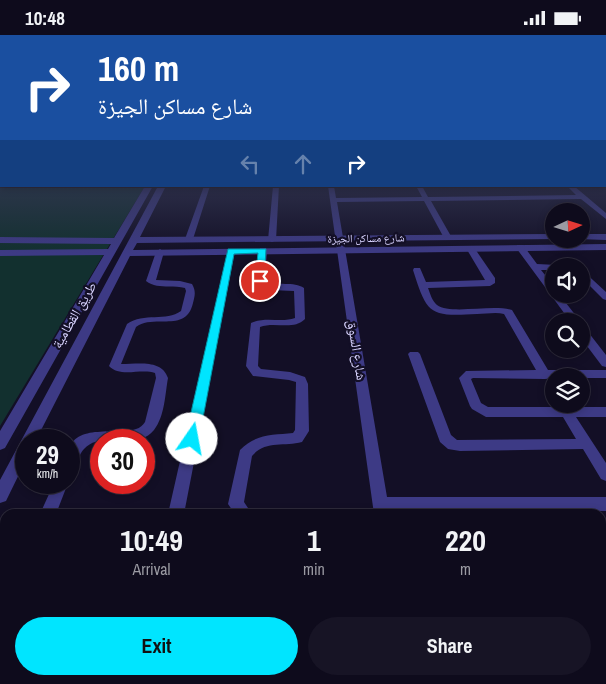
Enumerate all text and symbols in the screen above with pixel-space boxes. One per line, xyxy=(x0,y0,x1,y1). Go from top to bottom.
text: 10:48 xyxy=(25,5,65,31)
text: 160 m xyxy=(98,45,179,92)
icon: right xyxy=(15,55,80,120)
text: شارع مساكن الجيزة xyxy=(98,91,252,121)
icon: left xyxy=(236,150,264,178)
icon: ahead xyxy=(289,150,317,178)
icon: right xyxy=(342,150,370,178)
north arrow xyxy=(545,203,590,247)
map controls xyxy=(545,203,590,413)
street label: شارع مساكن الجيزة xyxy=(327,230,405,246)
button: sound xyxy=(545,258,590,303)
pin xyxy=(239,260,281,302)
icon: arrive xyxy=(246,267,274,295)
street label: طريق القطامية xyxy=(48,279,101,352)
button: search xyxy=(545,313,590,358)
street label: شارع السوق xyxy=(342,318,371,382)
button: layers xyxy=(545,368,590,413)
position arrow xyxy=(165,412,217,464)
speed limit sign: 30 xyxy=(90,429,155,494)
text: 29 xyxy=(36,438,59,472)
text: km/h xyxy=(37,466,58,482)
text: 10:49 xyxy=(120,520,183,560)
text: 1 xyxy=(307,520,321,560)
text: 220 xyxy=(445,520,486,560)
text: Arrival xyxy=(133,558,170,580)
text: min xyxy=(303,558,325,580)
text: m xyxy=(460,558,471,580)
button: Exit xyxy=(15,617,298,675)
button: Share xyxy=(308,617,591,675)

